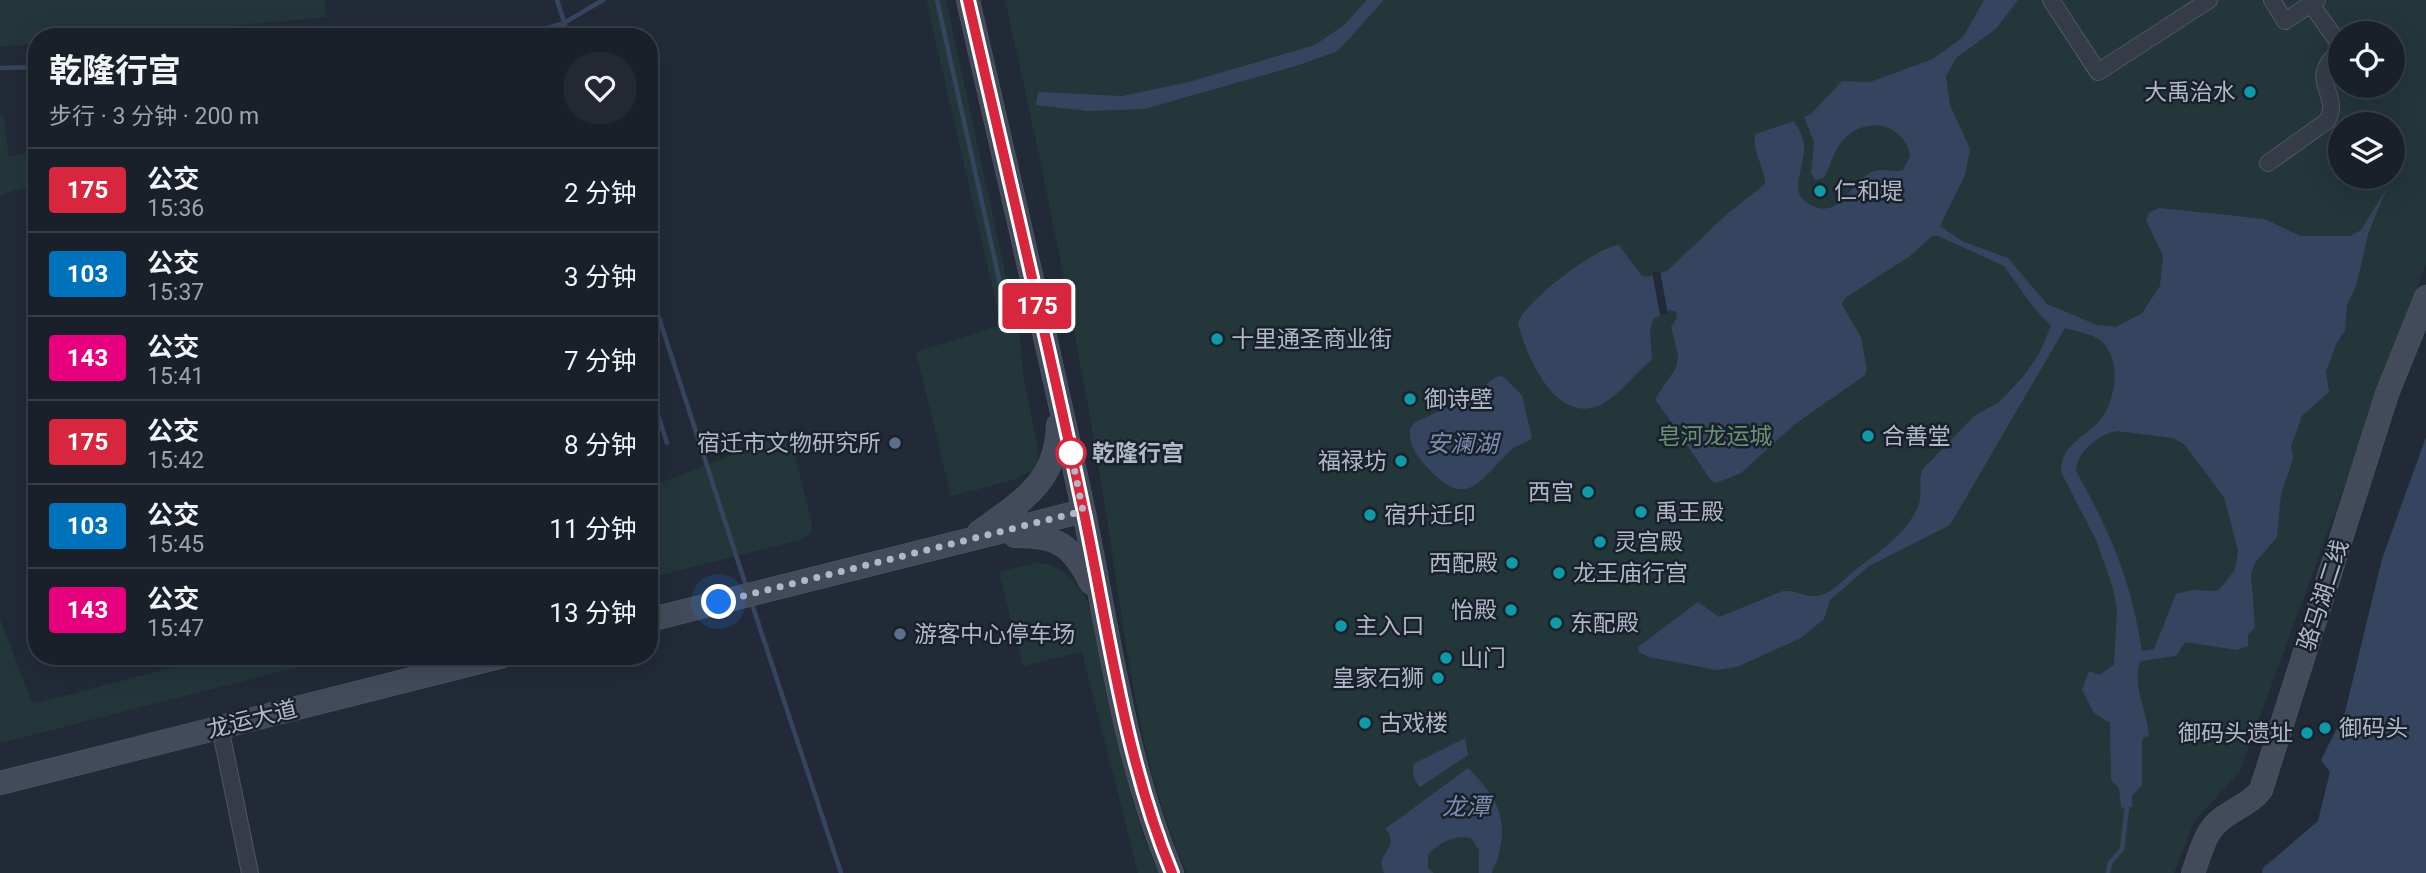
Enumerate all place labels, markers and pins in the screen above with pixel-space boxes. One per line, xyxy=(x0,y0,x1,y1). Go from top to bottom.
place label: 大禹治水 xyxy=(2144,79,2236,106)
marker: 大禹治水 xyxy=(2242,84,2258,100)
place label: 仁和堤 xyxy=(1834,178,1903,205)
marker: 仁和堤 xyxy=(1812,183,1828,199)
place label: 十里通圣商业街 xyxy=(1231,326,1392,353)
marker: 十里通圣商业街 xyxy=(1209,331,1225,347)
place label: 御诗壁 xyxy=(1424,386,1493,413)
marker: 御诗壁 xyxy=(1402,391,1418,407)
place label: 合善堂 xyxy=(1882,423,1951,450)
marker: 合善堂 xyxy=(1860,428,1876,444)
place label: 宿迁市文物研究所 xyxy=(697,430,881,457)
marker: 宿迁市文物研究所 xyxy=(887,435,903,451)
marker: 乾隆行宫 xyxy=(1056,438,1086,468)
place label: 乾隆行宫 xyxy=(1092,440,1184,467)
place label: 福禄坊 xyxy=(1318,448,1387,475)
marker: 福禄坊 xyxy=(1393,453,1409,469)
place label: 西宫 xyxy=(1528,479,1574,506)
marker: 西宫 xyxy=(1580,484,1596,500)
place label: 禹王殿 xyxy=(1655,499,1724,526)
place label: 宿升迁印 xyxy=(1384,502,1476,529)
marker: 禹王殿 xyxy=(1633,504,1649,520)
marker: 宿升迁印 xyxy=(1362,507,1378,523)
place label: 灵宫殿 xyxy=(1614,529,1683,556)
marker: 灵宫殿 xyxy=(1592,534,1608,550)
place label: 西配殿 xyxy=(1429,550,1498,577)
marker: 西配殿 xyxy=(1504,555,1520,571)
place label: 龙王庙行宫 xyxy=(1573,560,1688,587)
marker: 龙王庙行宫 xyxy=(1551,565,1567,581)
place label: 怡殿 xyxy=(1451,597,1497,624)
marker: 怡殿 xyxy=(1503,602,1519,618)
place label: 东配殿 xyxy=(1570,610,1639,637)
place label: 主入口 xyxy=(1355,613,1424,640)
marker: 东配殿 xyxy=(1548,615,1564,631)
marker: 主入口 xyxy=(1333,618,1349,634)
place label: 游客中心停车场 xyxy=(914,621,1075,648)
marker: 游客中心停车场 xyxy=(892,626,908,642)
place label: 山门 xyxy=(1460,645,1506,672)
marker: 山门 xyxy=(1438,650,1454,666)
place label: 皇家石狮 xyxy=(1332,665,1424,692)
marker: 皇家石狮 xyxy=(1430,670,1446,686)
place label: 古戏楼 xyxy=(1379,710,1448,737)
marker: 古戏楼 xyxy=(1357,715,1373,731)
place label: 御码头 xyxy=(2339,715,2408,742)
place label: 御码头遗址 xyxy=(2178,720,2293,747)
marker: 御码头 xyxy=(2317,720,2333,736)
marker: 御码头遗址 xyxy=(2299,725,2315,741)

